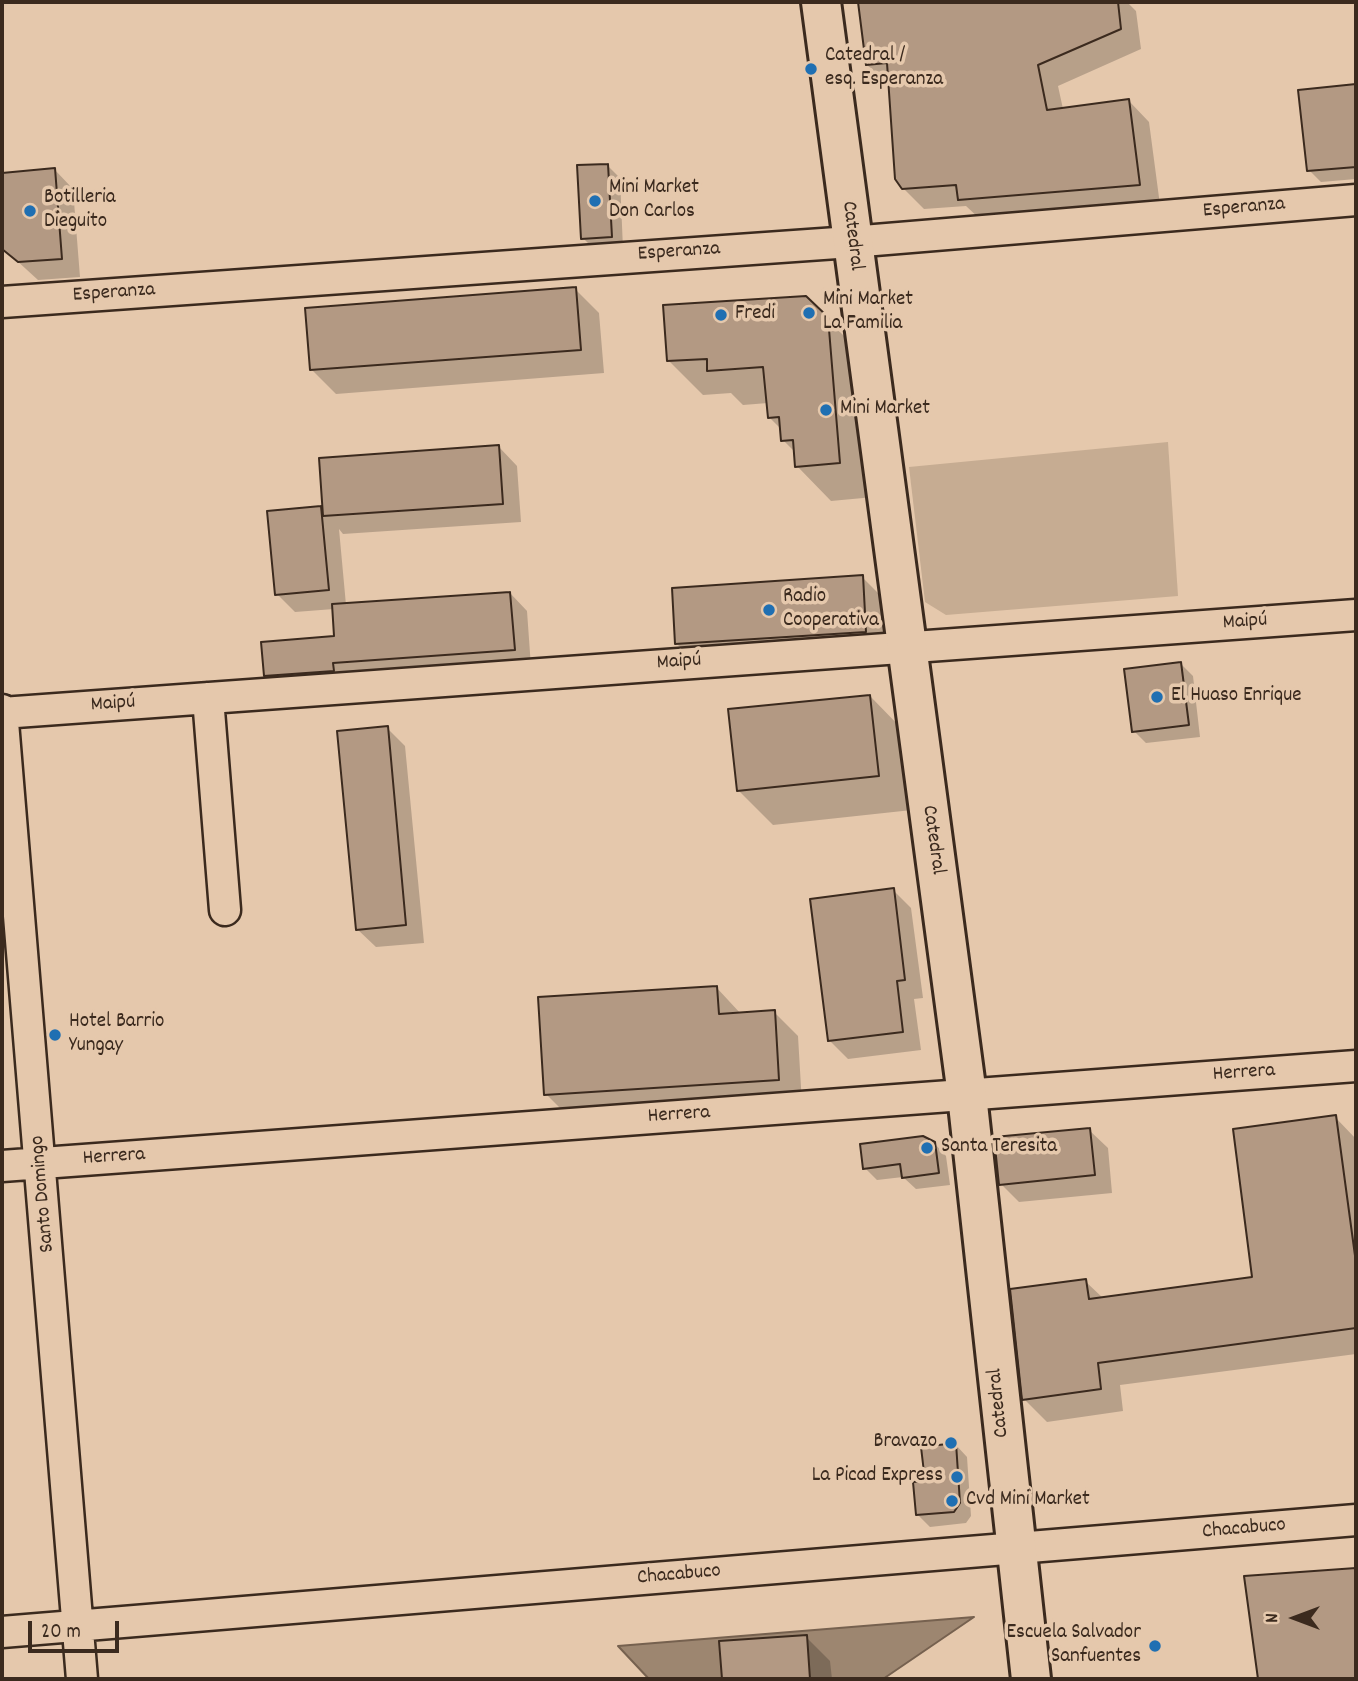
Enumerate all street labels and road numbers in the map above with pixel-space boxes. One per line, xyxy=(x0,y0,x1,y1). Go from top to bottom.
street label: Esperanza xyxy=(1202,193,1286,225)
street label: Catedral xyxy=(834,200,868,272)
street label: Esperanza xyxy=(637,238,721,268)
street label: Esperanza xyxy=(72,279,156,309)
street label: Maipú xyxy=(1222,609,1268,637)
street label: Maipú xyxy=(656,649,702,677)
street label: Maipú xyxy=(90,691,136,719)
street label: Catedral xyxy=(915,804,949,876)
street label: Herrera xyxy=(1212,1059,1276,1089)
street label: Herrera xyxy=(647,1101,711,1131)
street label: Santo Domingo xyxy=(26,1134,62,1254)
street label: Herrera xyxy=(82,1143,146,1173)
street label: Catedral xyxy=(984,1367,1016,1439)
street label: Chacabuco xyxy=(1201,1514,1287,1546)
street label: Chacabuco xyxy=(636,1560,722,1592)

